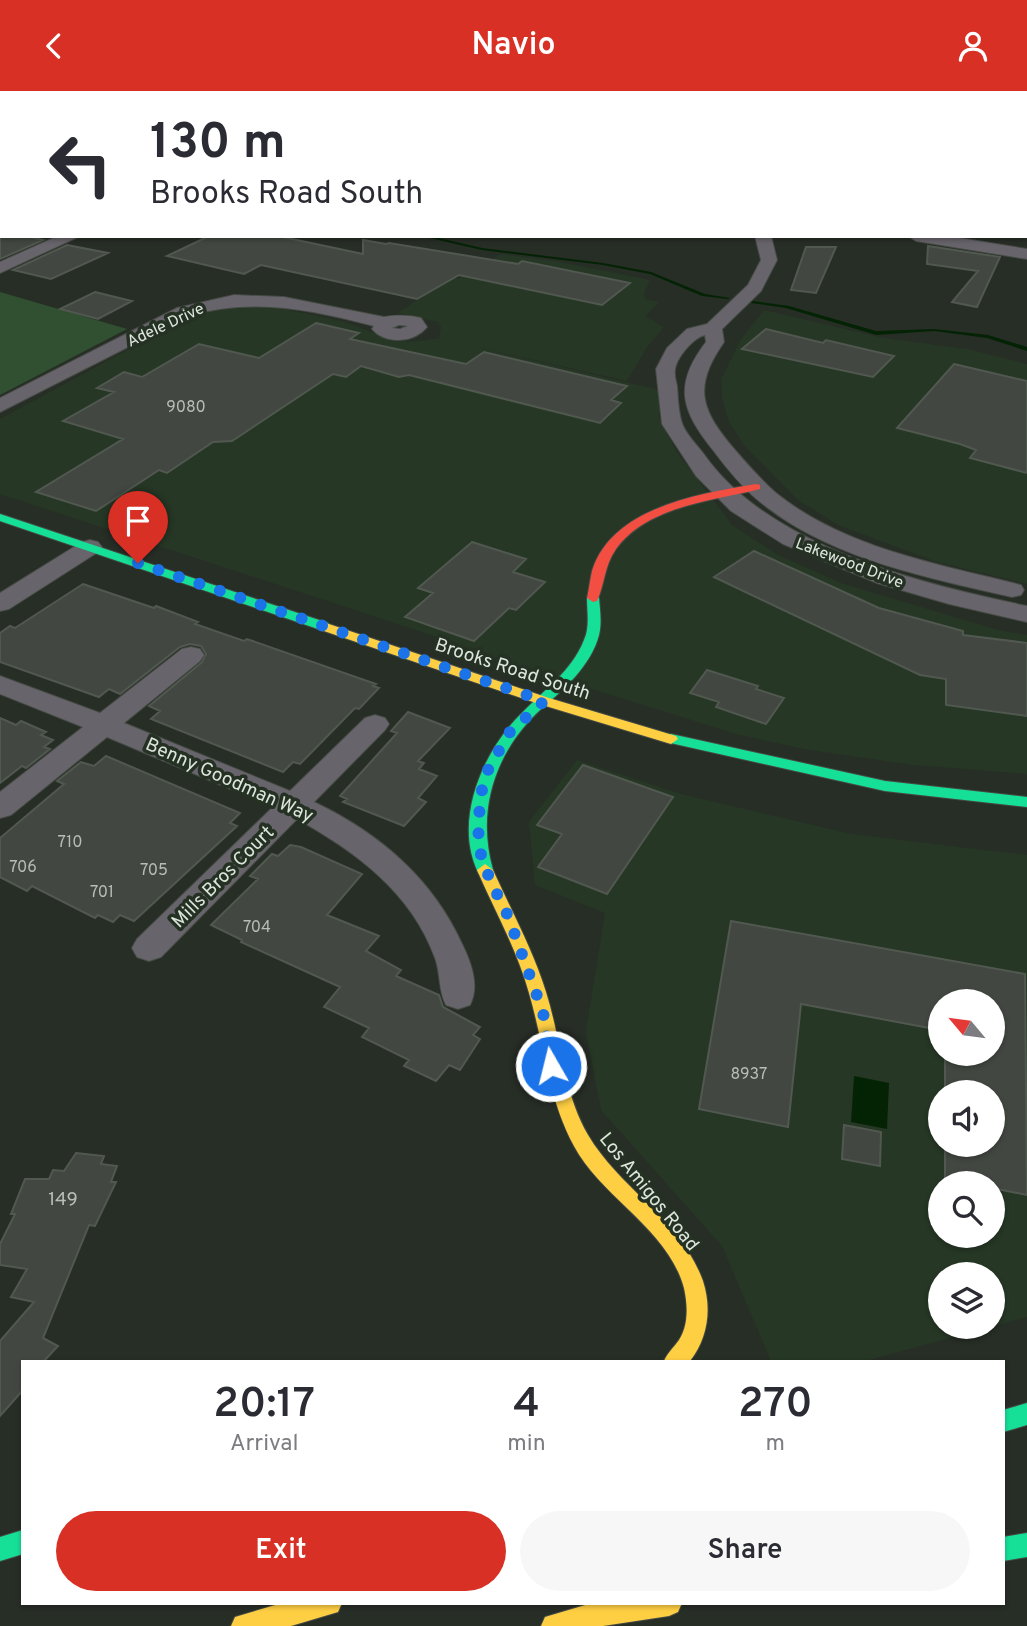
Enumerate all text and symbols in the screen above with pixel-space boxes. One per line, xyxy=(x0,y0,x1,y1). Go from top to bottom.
text: Navio xyxy=(471,26,556,66)
icon: back xyxy=(35,27,73,65)
icon: person xyxy=(954,27,992,65)
text: 130 m xyxy=(150,114,286,176)
icon: left xyxy=(35,119,126,210)
text: Brooks Road South xyxy=(150,175,423,215)
street label: Adele Drive xyxy=(124,299,208,352)
house number: 9080 xyxy=(166,398,206,418)
pin xyxy=(108,491,168,563)
icon: arrive xyxy=(119,502,157,540)
street label: Lakewood Drive xyxy=(792,534,906,594)
street label: Brooks Road South xyxy=(432,633,593,706)
street label: Benny Goodman Way xyxy=(141,733,317,829)
street label: Mills Bros Court xyxy=(167,821,280,934)
house number: 710 xyxy=(58,833,82,853)
house number: 706 xyxy=(9,858,37,878)
house number: 705 xyxy=(140,861,168,881)
house number: 701 xyxy=(90,883,114,903)
house number: 704 xyxy=(243,918,271,938)
north arrow xyxy=(928,989,1004,1066)
map controls xyxy=(928,989,1005,1339)
position arrow xyxy=(514,1029,588,1103)
house number: 8937 xyxy=(731,1065,767,1085)
button: sound xyxy=(928,1080,1005,1157)
street label: Los Amigos Road xyxy=(593,1128,704,1256)
button: search xyxy=(928,1171,1005,1248)
house number: 149 xyxy=(48,1188,78,1212)
button: layers xyxy=(928,1262,1005,1339)
text: 20:17 xyxy=(213,1379,315,1432)
text: 4 xyxy=(513,1379,540,1432)
text: 270 xyxy=(738,1379,813,1432)
text: Arrival xyxy=(230,1430,298,1459)
text: min xyxy=(507,1430,546,1459)
text: m xyxy=(766,1430,785,1459)
button: Exit xyxy=(56,1511,506,1591)
button: Share xyxy=(520,1511,970,1591)

